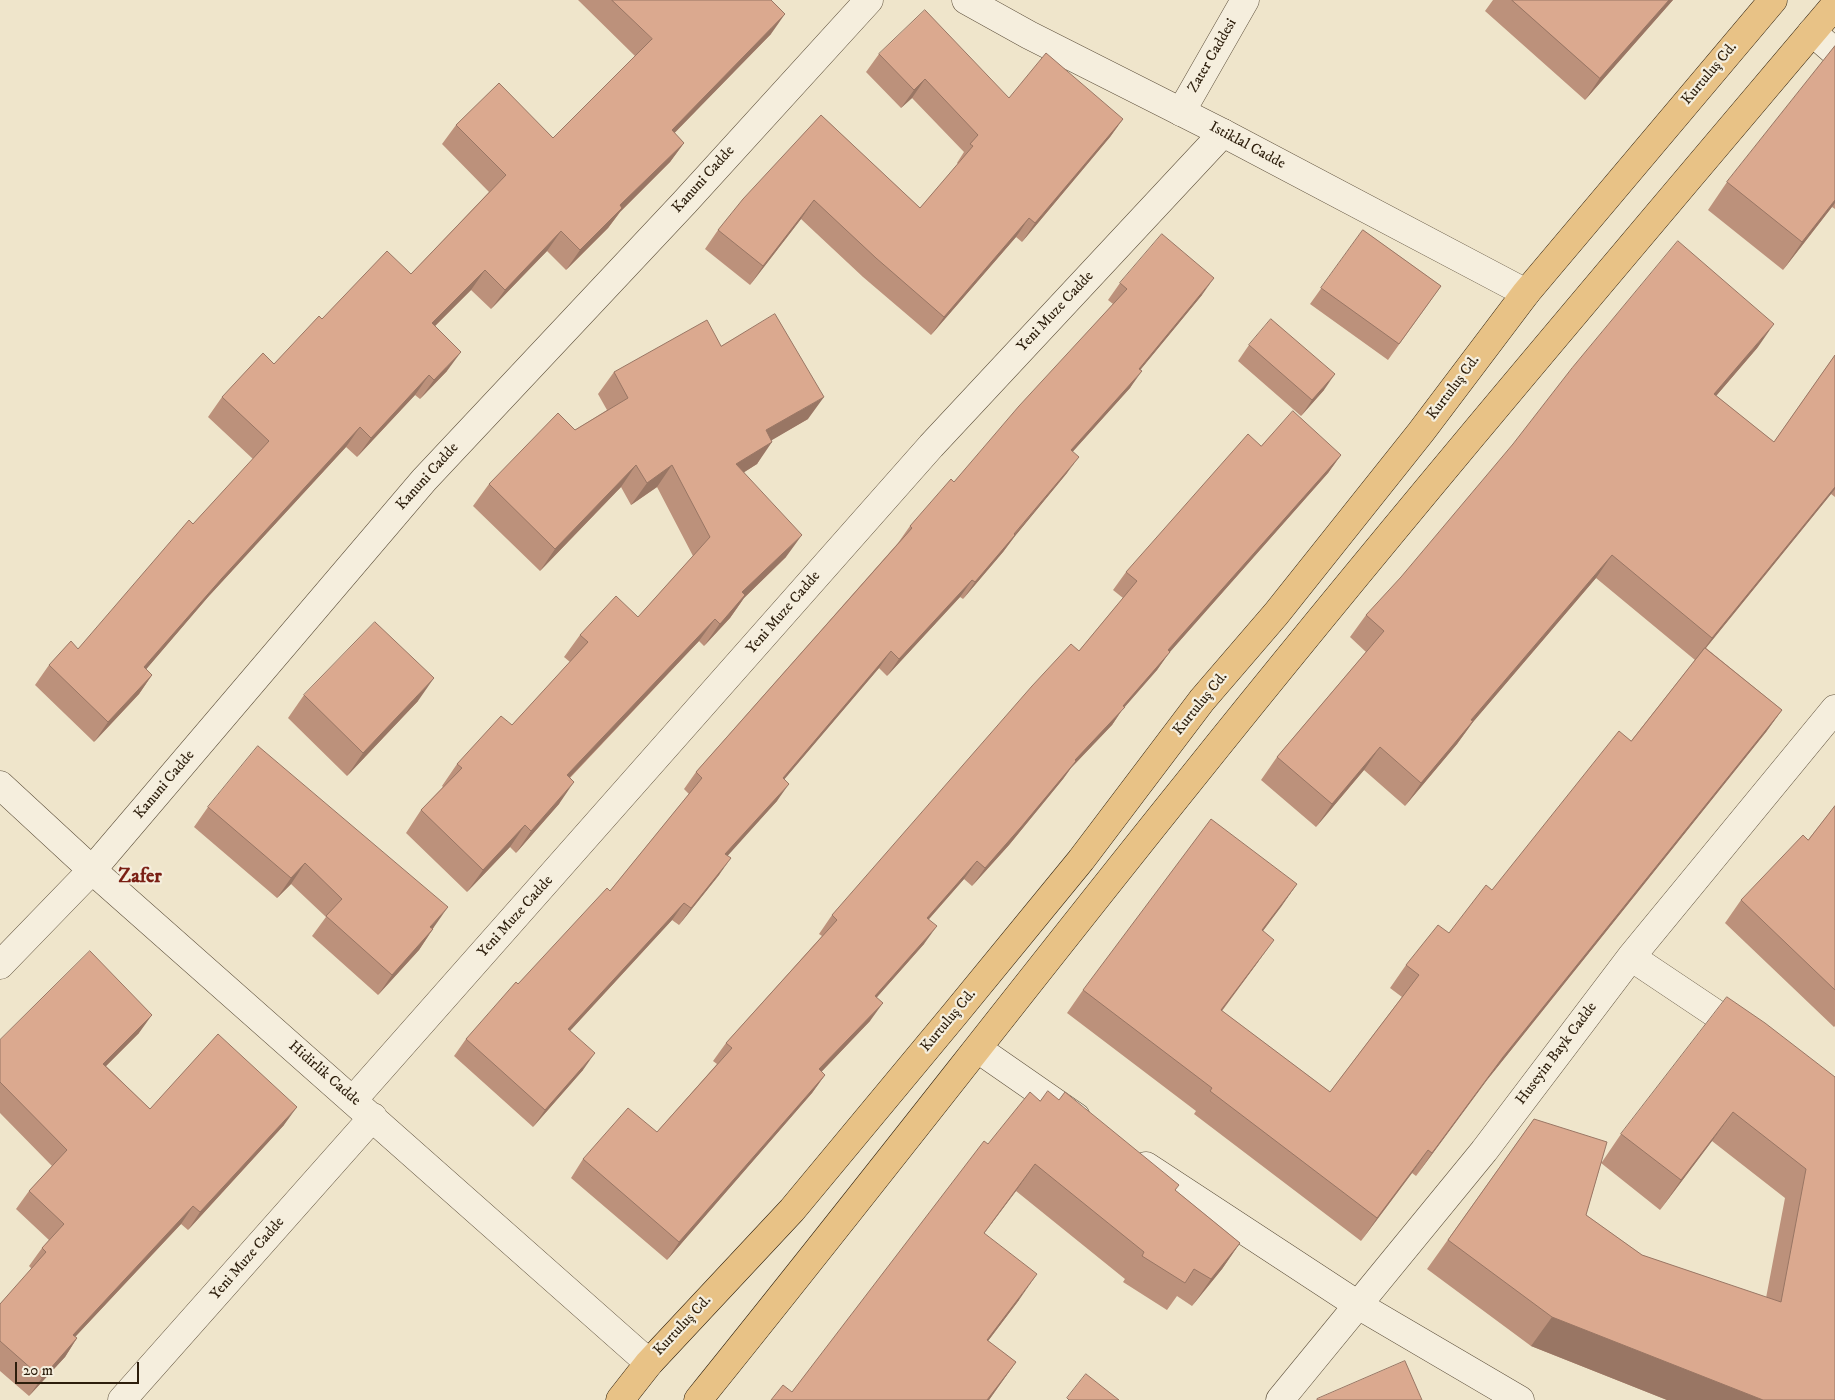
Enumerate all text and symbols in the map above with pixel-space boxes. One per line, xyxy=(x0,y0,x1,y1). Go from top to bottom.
street label: Zater Caddesi xyxy=(1185,16,1241,96)
street label: Kurtuluş Cd. xyxy=(1679,39,1741,109)
street label: Istiklal Cadde xyxy=(1206,118,1288,174)
street label: Kanuni Cadde xyxy=(669,143,739,217)
street label: Yeni Muze Cadde xyxy=(1014,268,1098,356)
street label: Kurtuluş Cd. xyxy=(1424,352,1484,424)
street label: Kanuni Cadde xyxy=(393,440,463,514)
street label: Yeni Muze Cadde xyxy=(743,568,825,658)
street label: Kurtuluş Cd. xyxy=(1170,669,1232,739)
street label: Kanuni Cadde xyxy=(131,747,199,823)
district label: Zafer xyxy=(118,866,162,890)
street label: Yeni Muze Cadde xyxy=(475,872,557,962)
street label: Kurtuluş Cd. xyxy=(918,986,980,1056)
street label: Huseyin Bayk Cadde xyxy=(1513,999,1601,1109)
street label: Hidirlik Cadde xyxy=(284,1038,364,1110)
street label: Yeni Muze Cadde xyxy=(207,1214,289,1304)
street label: Kurtuluş Cd. xyxy=(650,1292,716,1360)
scale bar xyxy=(18,1352,141,1384)
text: 20 m xyxy=(23,1361,53,1380)

